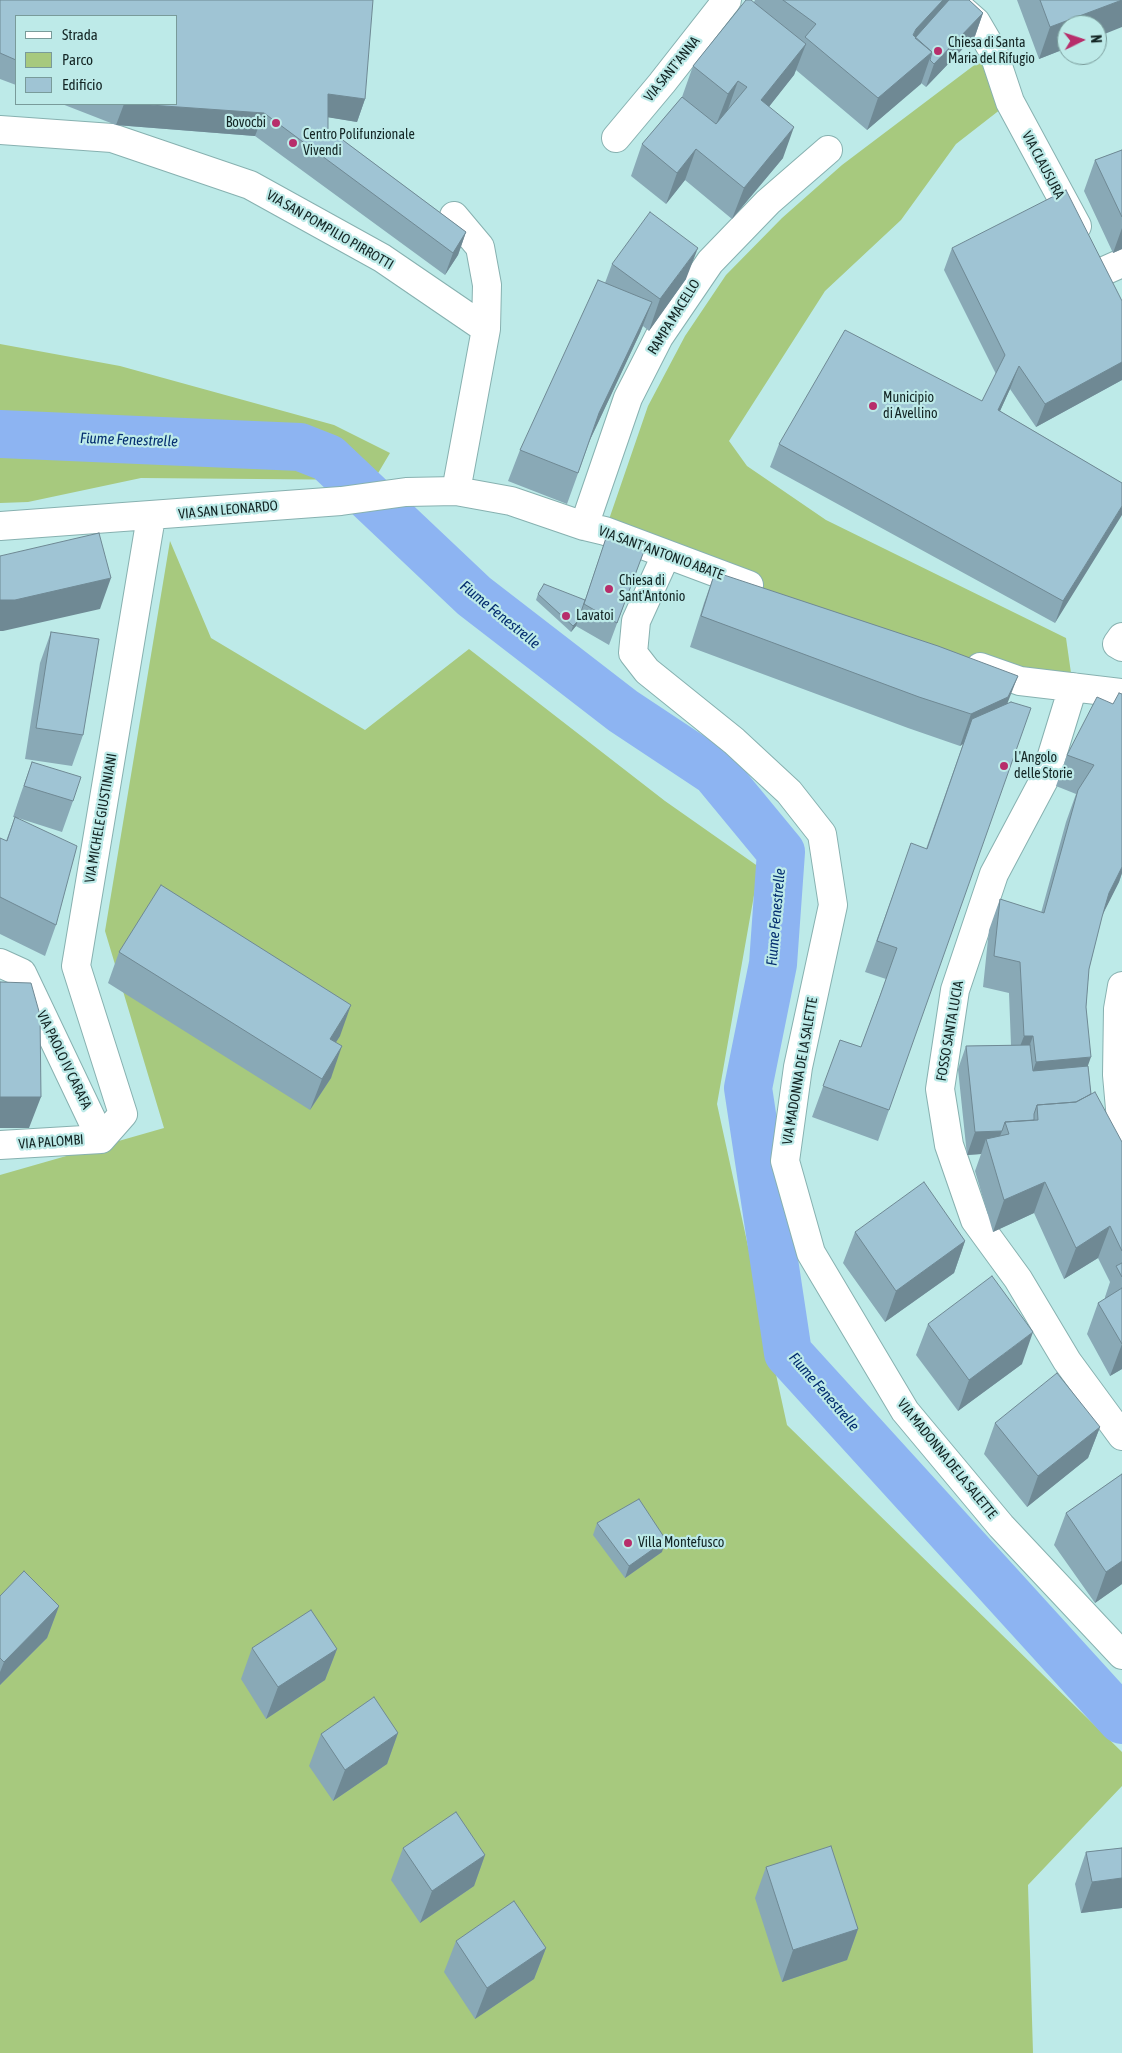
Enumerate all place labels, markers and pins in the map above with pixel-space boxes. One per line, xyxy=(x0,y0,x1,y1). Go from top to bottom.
place label: Chiesa di Santa Maria del Rifugio xyxy=(948,35,1035,68)
marker: Chiesa di Santa Maria del Rifugio xyxy=(932,45,944,57)
place label: Bovocbi xyxy=(226,115,266,131)
marker: Bovocbi xyxy=(270,117,282,129)
place label: Centro Polifunzionale Vivendi xyxy=(303,127,415,160)
marker: Centro Polifunzionale Vivendi xyxy=(287,137,299,149)
place label: Municipio di Avellino xyxy=(883,390,938,422)
marker: Municipio di Avellino xyxy=(867,400,879,412)
place label: Chiesa di Sant'Antonio xyxy=(619,573,685,606)
marker: Chiesa di Sant'Antonio xyxy=(603,583,615,595)
place label: Lavatoi xyxy=(576,608,614,624)
marker: Lavatoi xyxy=(560,610,572,622)
place label: L'Angolo delle Storie xyxy=(1014,750,1073,782)
marker: L'Angolo delle Storie xyxy=(998,760,1010,772)
place label: Villa Montefusco xyxy=(638,1535,724,1551)
marker: Villa Montefusco xyxy=(622,1537,634,1549)

